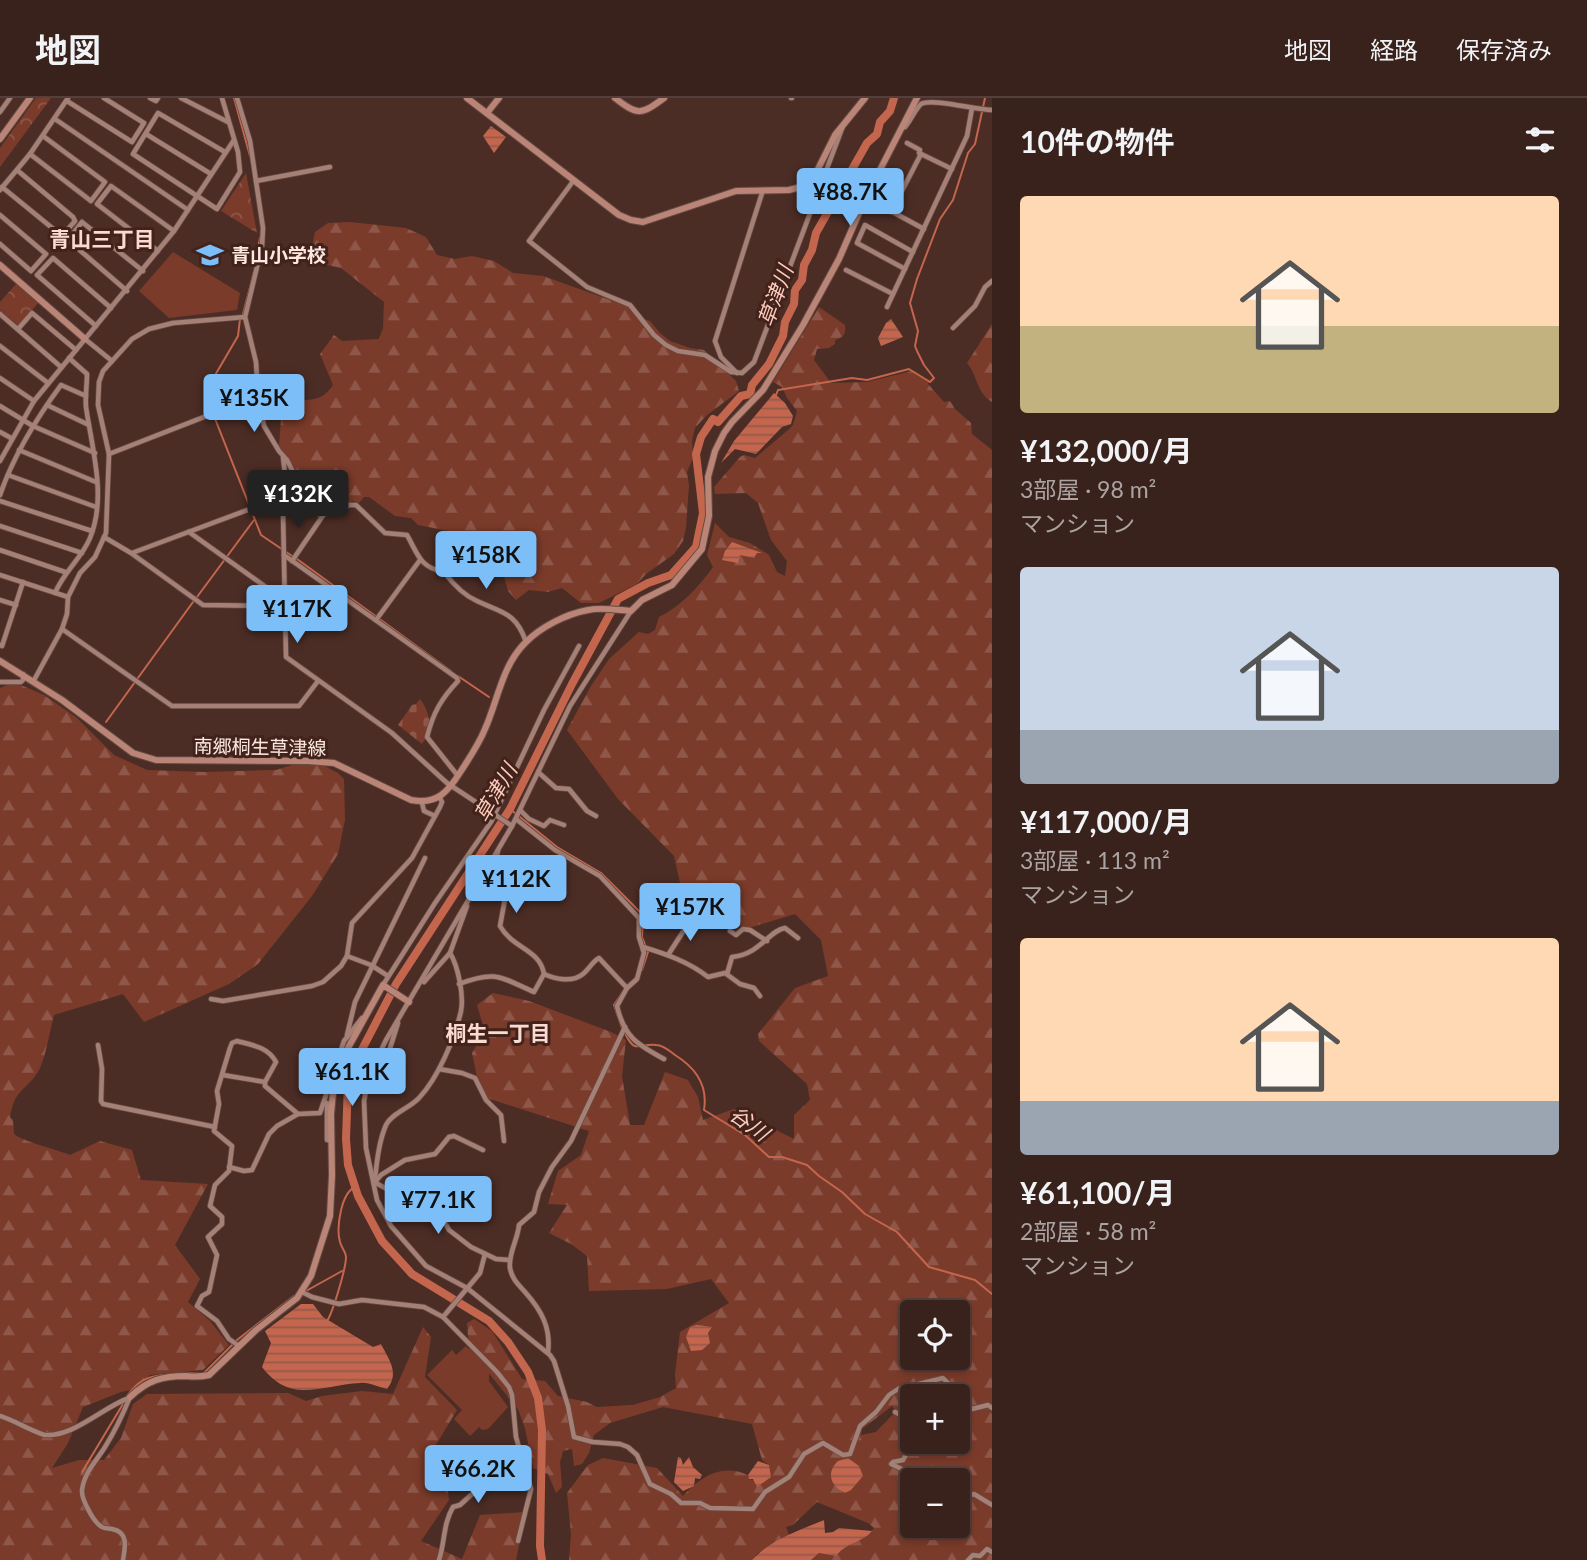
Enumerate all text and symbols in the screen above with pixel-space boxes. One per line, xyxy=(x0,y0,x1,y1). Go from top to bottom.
text: 地図 xyxy=(35,29,101,69)
text: 地図 xyxy=(1284,35,1332,64)
text: 経路 xyxy=(1370,35,1418,64)
text: 保存済み xyxy=(1456,35,1552,64)
icon: filters xyxy=(1521,121,1559,159)
text: 10件の物件 xyxy=(1020,123,1175,159)
pin: ¥88.7K xyxy=(793,169,907,228)
text: ¥88.7K xyxy=(813,177,887,205)
district label: 青山三丁目 xyxy=(50,226,155,251)
school or university icon: 青山小学校 xyxy=(195,240,225,270)
icon: home xyxy=(1227,242,1353,368)
place label: 青山小学校 xyxy=(231,243,326,266)
water label: 草津川 xyxy=(752,260,798,329)
pin: ¥135K xyxy=(205,374,303,434)
text: ¥135K xyxy=(219,383,289,411)
text: ¥132,000/月 xyxy=(1020,432,1193,468)
pin: ¥132K xyxy=(249,470,347,530)
text: 3部屋 · 98 m² xyxy=(1020,475,1156,503)
text: ¥132K xyxy=(263,479,333,507)
text: マンション xyxy=(1020,509,1135,537)
pin: ¥158K xyxy=(437,532,535,591)
text: ¥158K xyxy=(451,540,521,568)
pin: ¥117K xyxy=(248,586,346,645)
text: ¥117K xyxy=(262,594,332,622)
icon: home xyxy=(1227,613,1353,739)
street label: 南郷桐生草津線 xyxy=(193,734,327,759)
water label: 草津川 xyxy=(468,757,522,826)
text: ¥117,000/月 xyxy=(1020,803,1193,839)
text: 3部屋 · 113 m² xyxy=(1020,846,1170,874)
pin: ¥112K xyxy=(467,856,565,915)
text: ¥112K xyxy=(481,864,551,892)
text: マンション xyxy=(1020,880,1135,908)
pin: ¥157K xyxy=(641,884,739,943)
text: ¥157K xyxy=(655,892,725,920)
icon: home xyxy=(1227,984,1353,1110)
district label: 桐生一丁目 xyxy=(446,1020,551,1045)
pin: ¥61.1K xyxy=(295,1048,409,1108)
text: ¥61.1K xyxy=(315,1057,389,1085)
water label: 谷川 xyxy=(726,1100,776,1146)
text: ¥61,100/月 xyxy=(1020,1174,1175,1210)
pin: ¥77.1K xyxy=(381,1176,495,1236)
text: ¥77.1K xyxy=(401,1185,475,1213)
text: 2部屋 · 58 m² xyxy=(1020,1217,1156,1245)
text: マンション xyxy=(1020,1251,1135,1279)
map controls xyxy=(900,1300,970,1538)
button: locate xyxy=(900,1300,970,1370)
button: + xyxy=(900,1384,970,1454)
pin: ¥66.2K xyxy=(421,1446,535,1505)
text: ¥66.2K xyxy=(441,1454,515,1482)
button: − xyxy=(900,1468,970,1538)

